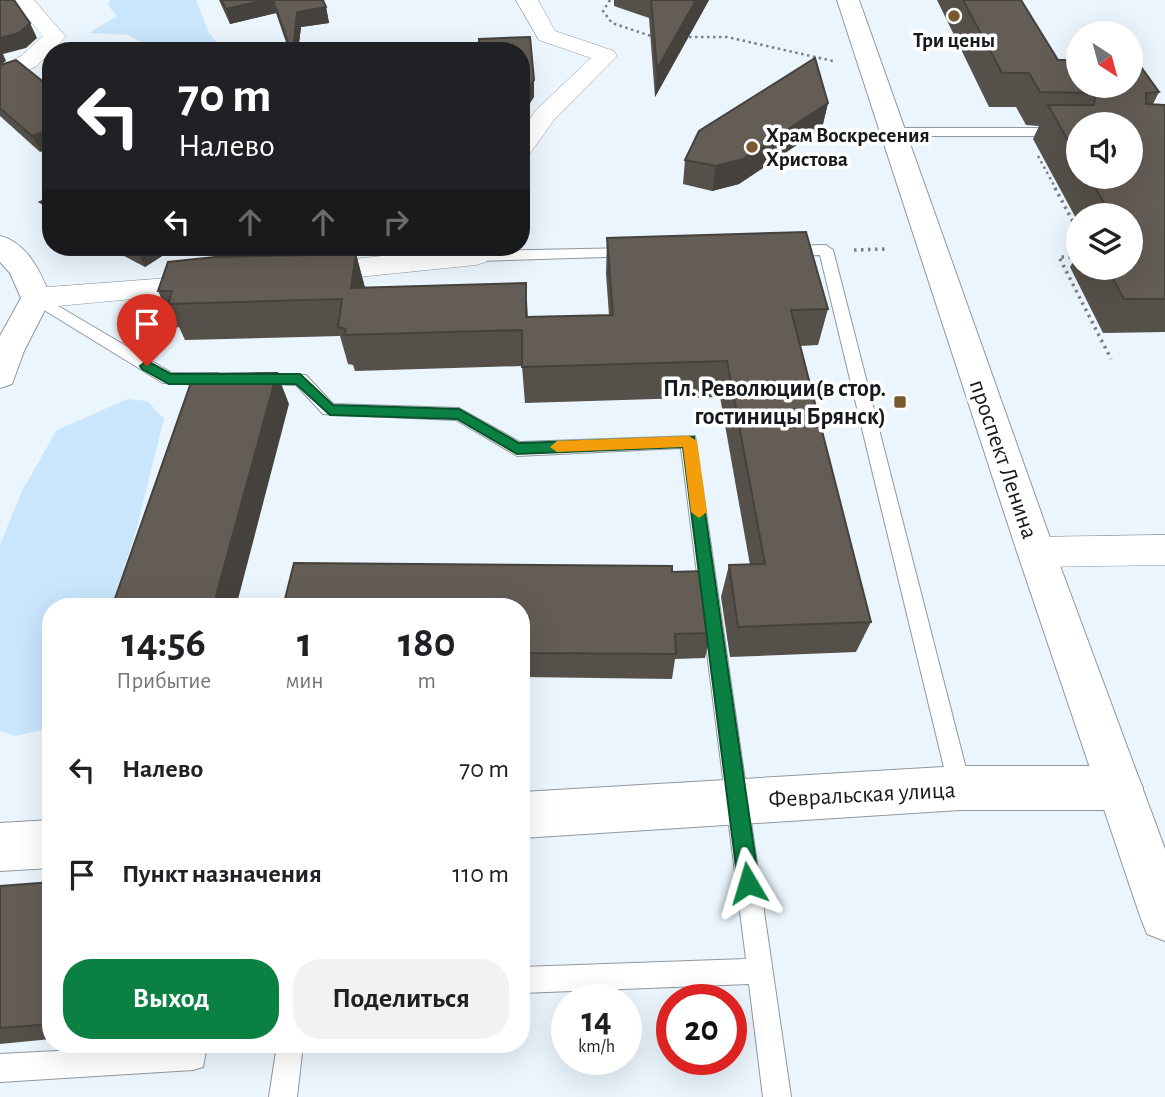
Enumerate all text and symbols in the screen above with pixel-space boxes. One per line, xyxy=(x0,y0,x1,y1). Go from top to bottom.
marker: Три цены xyxy=(946,8,962,24)
north arrow xyxy=(1066,21,1143,98)
map controls xyxy=(1066,21,1143,280)
place label: Три цены xyxy=(913,30,995,51)
icon: left xyxy=(63,70,154,161)
text: 70 m xyxy=(178,72,272,121)
button: sound xyxy=(1066,112,1143,189)
place label: Храм Воскресения Христова xyxy=(766,125,930,170)
text: Налево xyxy=(178,130,275,162)
marker: Храм Воскресения Христова xyxy=(744,139,760,155)
icon: left xyxy=(158,203,196,241)
icon: ahead xyxy=(231,203,269,241)
icon: ahead xyxy=(304,203,342,241)
icon: right xyxy=(377,203,415,241)
button: layers xyxy=(1066,203,1143,280)
pin xyxy=(117,294,177,366)
icon: arrive xyxy=(128,305,166,343)
place label: Пл. Революции(в стор. гостиницы Брянск) xyxy=(663,377,886,429)
street label: проспект Ленина xyxy=(965,377,1042,542)
marker: Пл. Революции(в стор. гостиницы Брянск) xyxy=(892,394,908,410)
text: 14:56 xyxy=(122,622,206,664)
text: 1 xyxy=(297,622,312,664)
text: 180 xyxy=(398,622,456,664)
text: Прибытие xyxy=(116,670,211,693)
text: мин xyxy=(285,670,324,693)
text: m xyxy=(418,670,436,693)
icon: left xyxy=(63,751,101,789)
text: Налево xyxy=(122,756,203,782)
text: 70 m xyxy=(459,756,509,782)
street label: Февральская улица xyxy=(768,778,956,812)
position arrow xyxy=(711,846,785,920)
icon: arrive xyxy=(63,856,101,894)
text: Пункт назначения xyxy=(122,861,322,887)
text: 110 m xyxy=(452,861,509,887)
button: Выход xyxy=(63,959,279,1039)
button: Поделиться xyxy=(293,959,509,1039)
speed limit sign: 20 xyxy=(656,984,747,1075)
text: 14 xyxy=(581,1003,612,1038)
text: km/h xyxy=(578,1038,615,1056)

